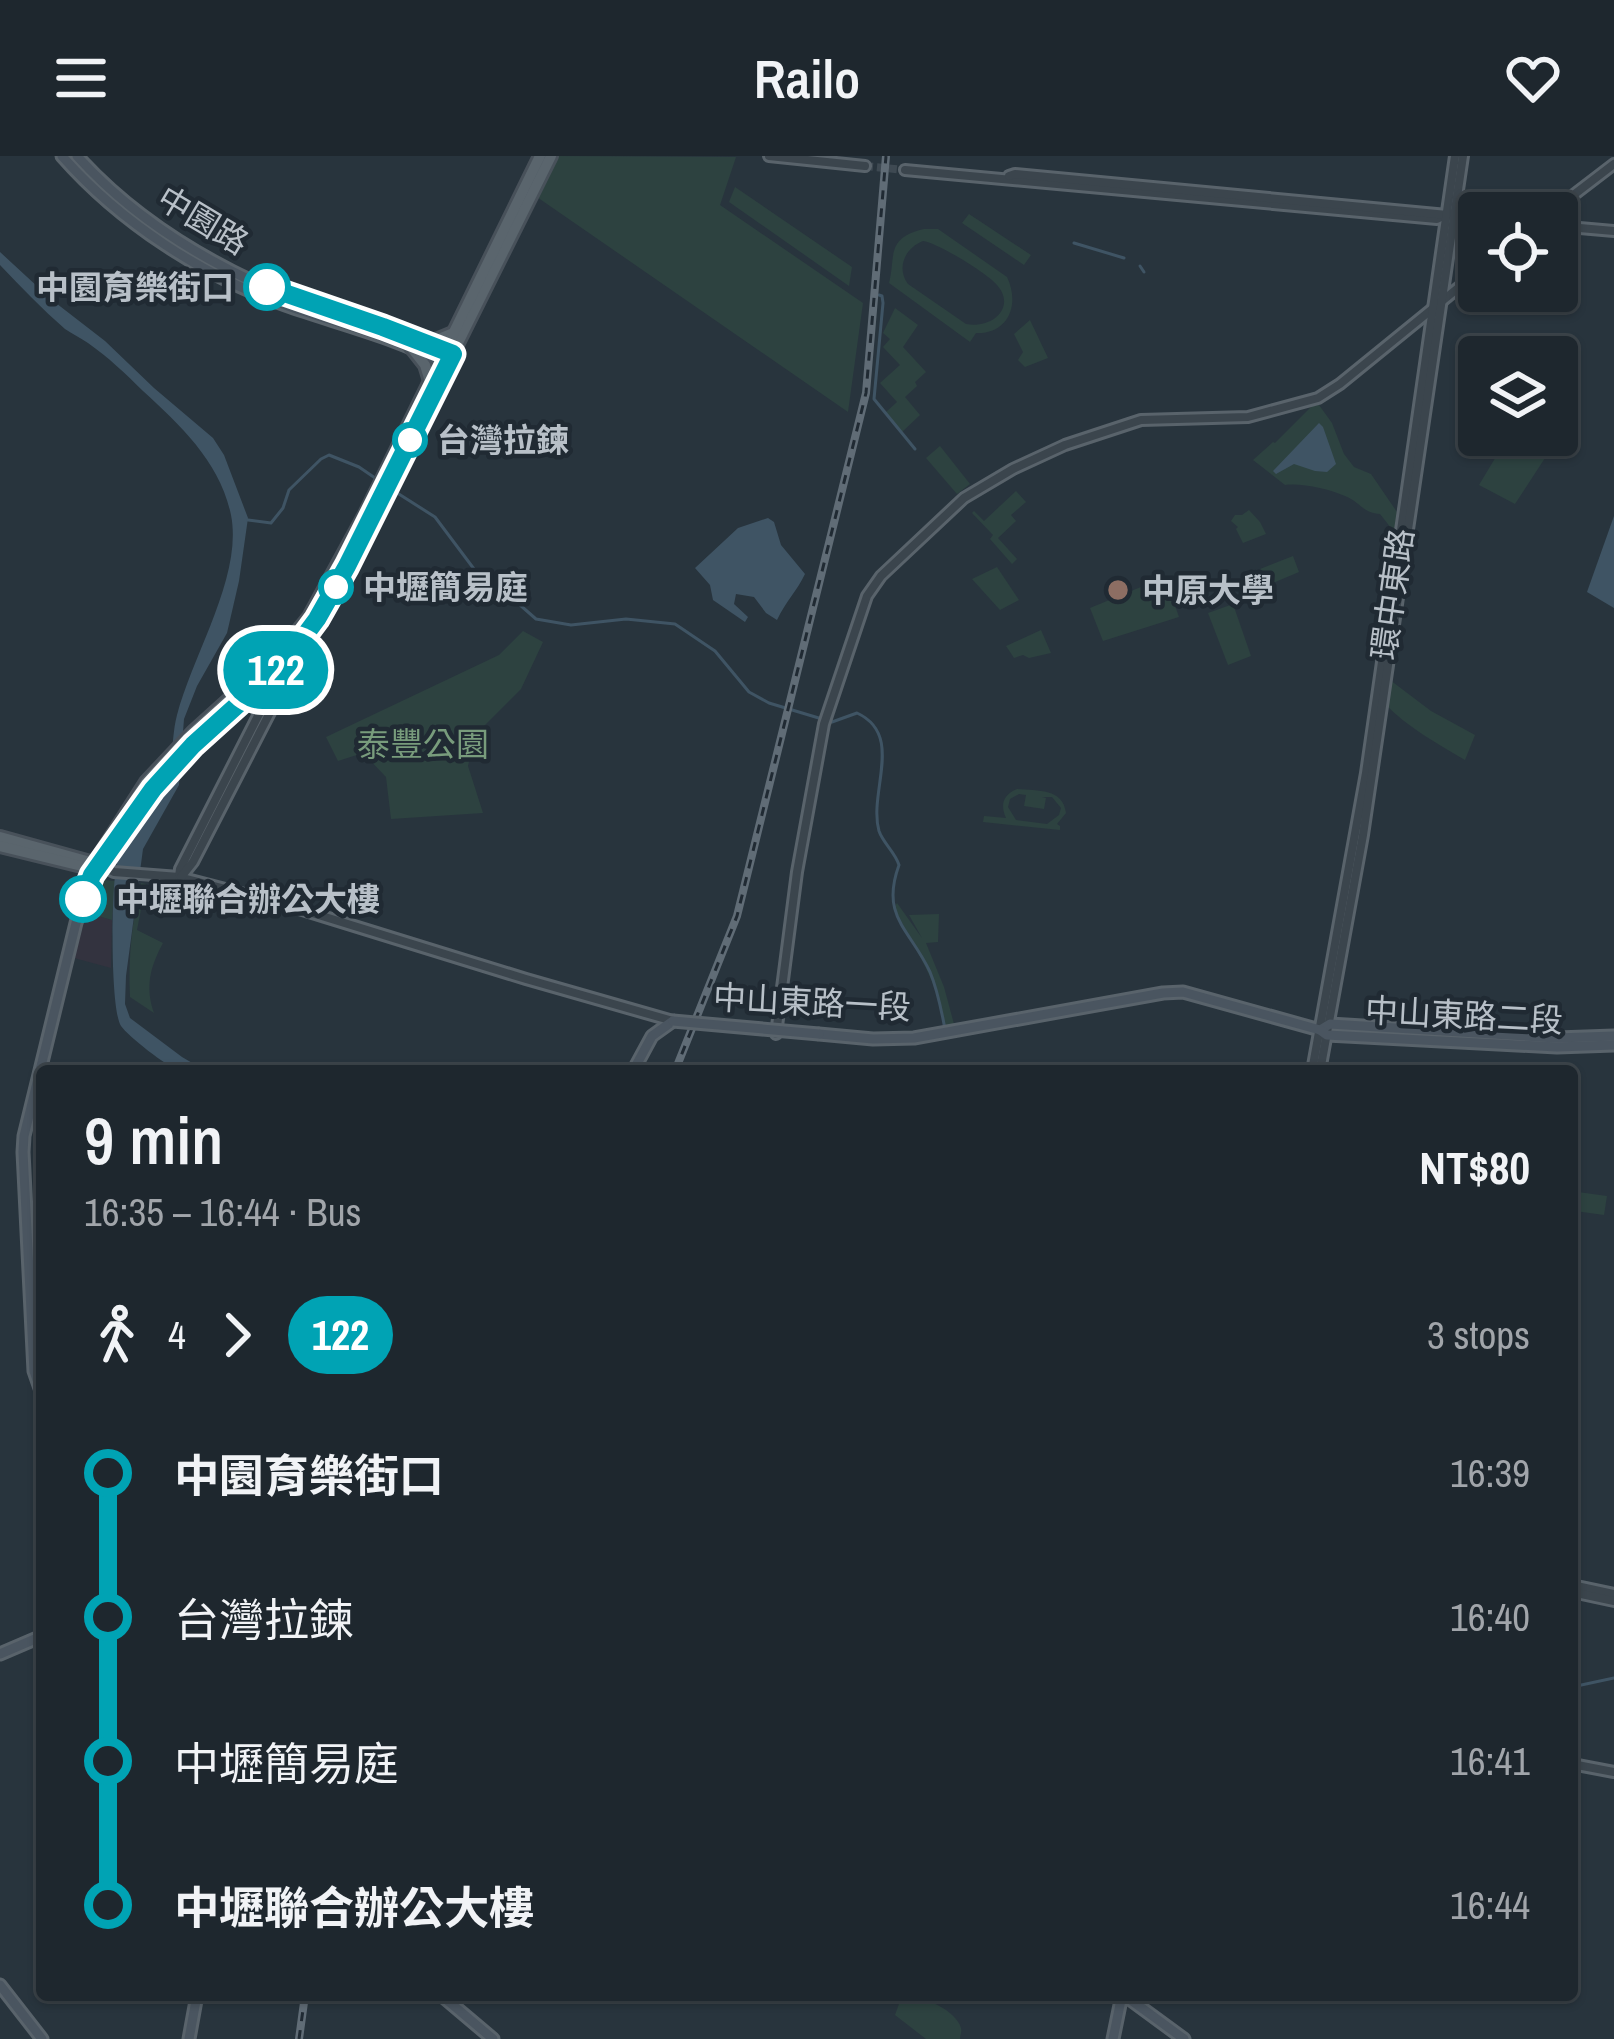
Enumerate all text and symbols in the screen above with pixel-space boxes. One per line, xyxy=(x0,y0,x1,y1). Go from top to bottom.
text: Railo xyxy=(754,42,860,115)
icon: menu xyxy=(48,45,114,111)
icon: heart xyxy=(1500,45,1566,111)
street label: 中園路 xyxy=(149,176,257,264)
map controls xyxy=(1458,192,1578,456)
button: locate xyxy=(1458,192,1578,312)
place label: 中園育樂街口 xyxy=(36,265,234,309)
marker: 中園育樂街口 xyxy=(245,265,289,309)
button: layers xyxy=(1458,336,1578,456)
place label: 台灣拉鍊 xyxy=(437,418,569,462)
marker: 台灣拉鍊 xyxy=(394,424,426,456)
street label: 環中東路 xyxy=(1361,526,1423,662)
place label: 中壢簡易庭 xyxy=(363,565,528,609)
place label: 中原大學 xyxy=(1142,568,1274,612)
marker: 中壢簡易庭 xyxy=(320,571,352,603)
marker: 中原大學 xyxy=(1105,577,1131,603)
line badge: 122 xyxy=(207,631,345,709)
text: 122 xyxy=(247,642,305,698)
park label: 泰豐公園 xyxy=(357,722,489,766)
marker: 中壢聯合辦公大樓 xyxy=(61,877,105,921)
place label: 中壢聯合辦公大樓 xyxy=(116,877,380,921)
street label: 中山東路一段 xyxy=(712,975,912,1029)
street label: 中山東路二段 xyxy=(1364,988,1564,1042)
text: 9 min xyxy=(84,1096,223,1185)
text: NT$80 xyxy=(1419,1137,1530,1198)
text: 16:35 – 16:44 · Bus xyxy=(84,1186,361,1238)
icon: walk xyxy=(84,1302,150,1368)
icon: forward xyxy=(204,1302,270,1368)
text: 122 xyxy=(312,1307,369,1363)
text: 4 xyxy=(168,1309,186,1361)
text: 3 stops xyxy=(1427,1309,1530,1361)
text: 中園育樂街口 xyxy=(174,1445,444,1506)
text: 16:39 xyxy=(1450,1447,1530,1499)
text: 台灣拉鍊 xyxy=(174,1589,354,1650)
text: 16:40 xyxy=(1450,1591,1530,1643)
text: 中壢簡易庭 xyxy=(174,1733,399,1794)
text: 16:41 xyxy=(1450,1735,1530,1787)
text: 中壢聯合辦公大樓 xyxy=(174,1877,534,1938)
text: 16:44 xyxy=(1450,1879,1530,1931)

